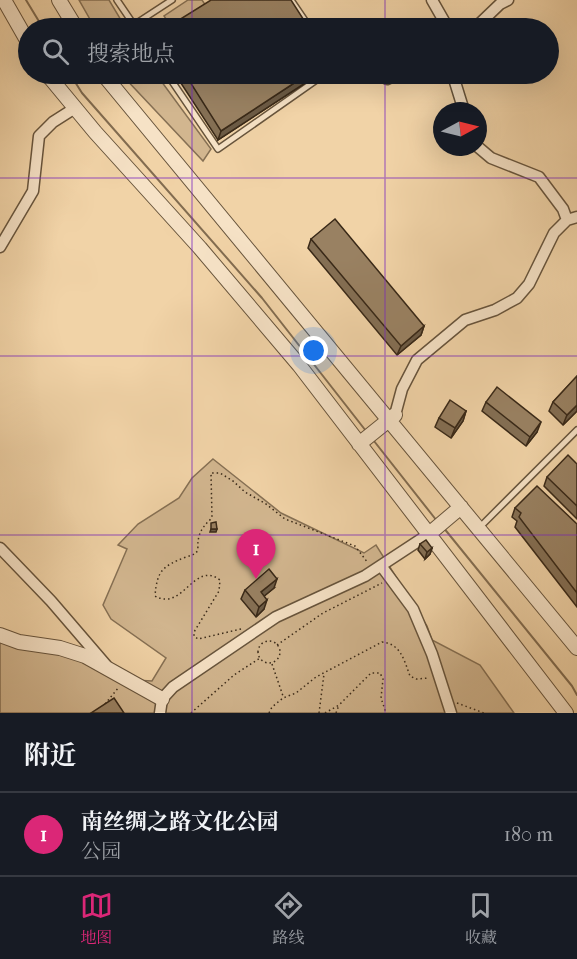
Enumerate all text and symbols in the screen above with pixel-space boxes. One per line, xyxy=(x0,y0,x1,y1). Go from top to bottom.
search box xyxy=(18,18,559,84)
icon: search xyxy=(39,35,72,68)
text: 搜索地点 xyxy=(87,41,175,67)
north arrow xyxy=(433,102,487,156)
your location xyxy=(299,336,328,365)
pin: 1 xyxy=(236,530,276,579)
text: 附近 xyxy=(24,740,76,771)
text: 南丝绸之路文化公园 xyxy=(81,809,279,835)
text: 1 xyxy=(40,823,47,846)
text: 180 m xyxy=(504,823,553,846)
text: 公园 xyxy=(81,840,121,863)
tab: 地图 xyxy=(80,889,113,948)
tab: 路线 xyxy=(272,889,305,948)
tab: 收藏 xyxy=(464,889,497,948)

